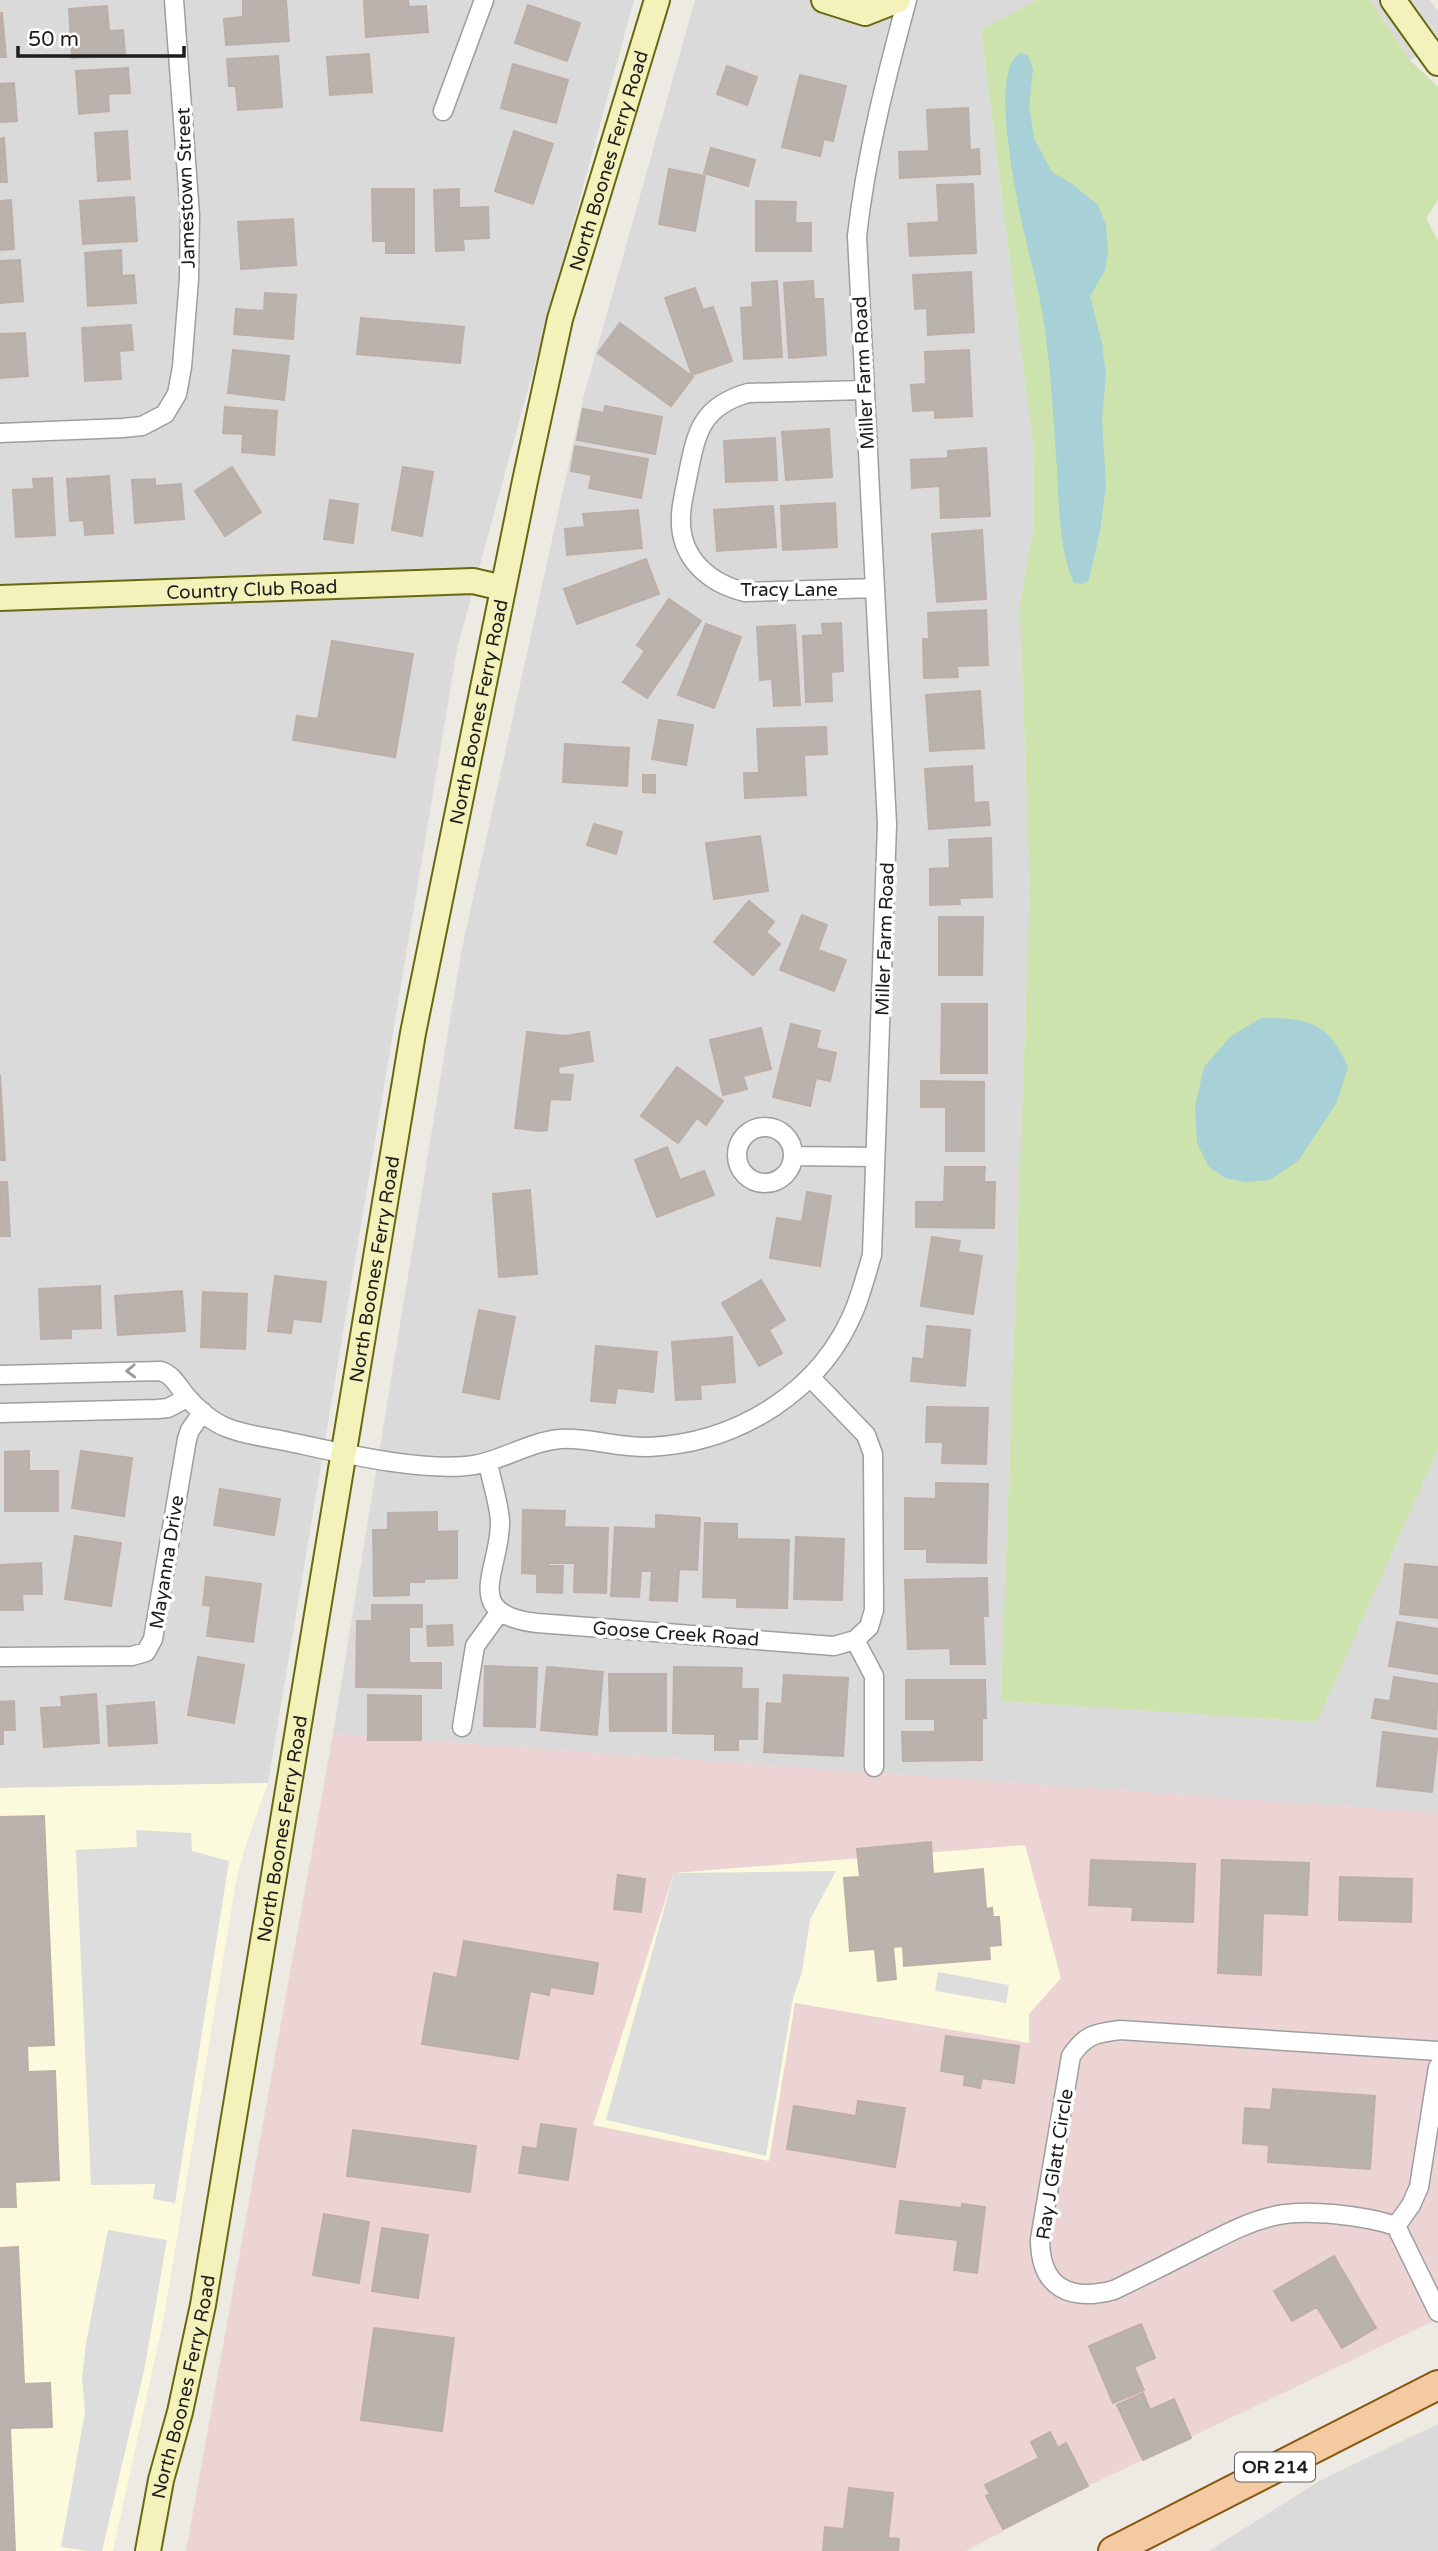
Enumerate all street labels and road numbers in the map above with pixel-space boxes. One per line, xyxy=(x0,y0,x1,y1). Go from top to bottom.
street label: North Boones Ferry Road xyxy=(565,48,653,274)
street label: Jamestown Street xyxy=(172,107,200,269)
street label: Miller Farm Road xyxy=(849,296,879,450)
street label: Country Club Road xyxy=(166,576,338,604)
street label: Tracy Lane xyxy=(740,579,838,601)
street label: North Boones Ferry Road xyxy=(446,598,513,827)
street label: Miller Farm Road xyxy=(871,862,899,1016)
street label: North Boones Ferry Road xyxy=(345,1154,405,1384)
street label: Mayanna Drive xyxy=(146,1494,188,1631)
street label: Goose Creek Road xyxy=(592,1617,760,1651)
street label: North Boones Ferry Road xyxy=(253,1714,312,1944)
street label: Ray J Glatt Circle xyxy=(1032,2087,1078,2241)
street label: North Boones Ferry Road xyxy=(148,2273,220,2501)
road number: OR 214 xyxy=(1235,2452,1315,2482)

